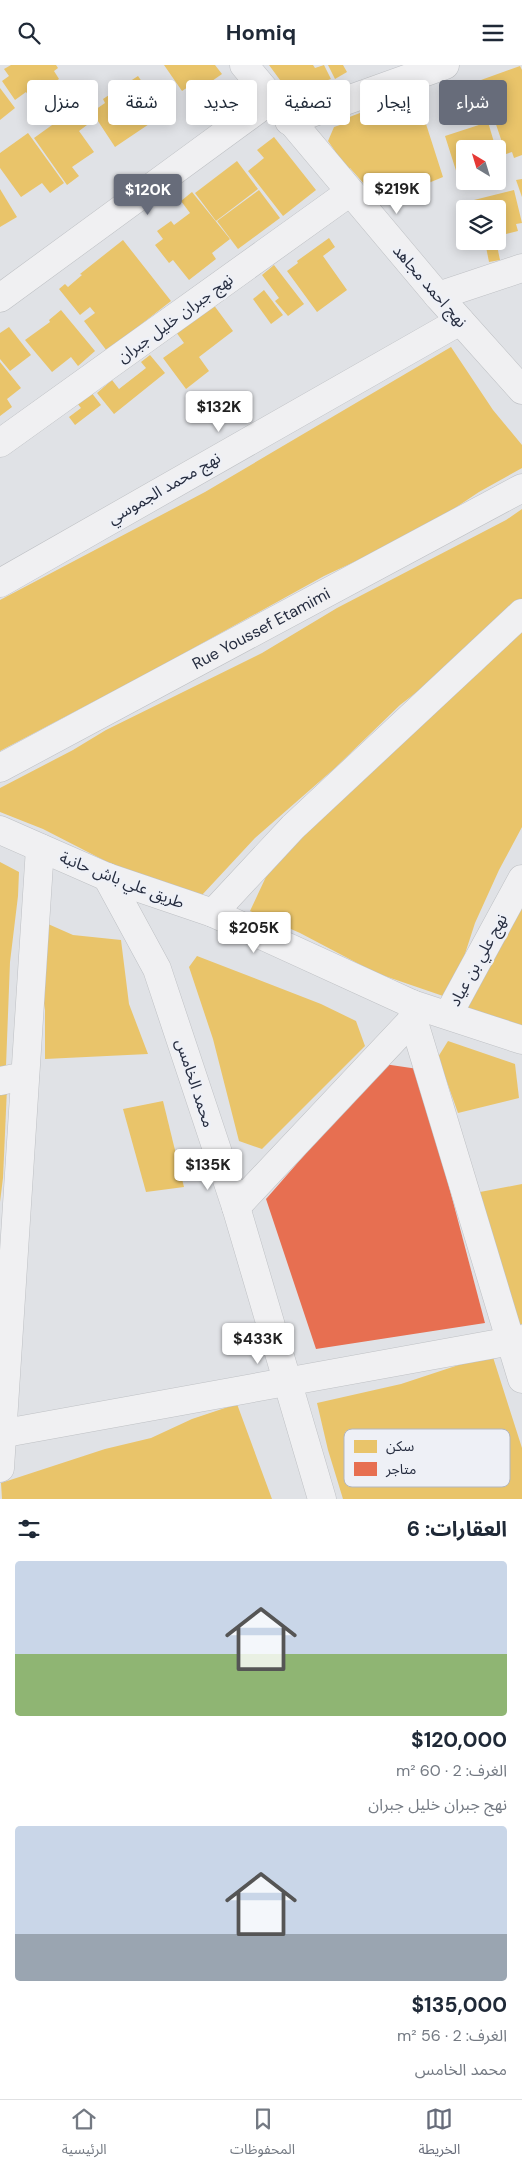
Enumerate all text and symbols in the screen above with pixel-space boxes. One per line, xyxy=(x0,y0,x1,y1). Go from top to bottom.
text: Homiq xyxy=(226,18,296,47)
icon: search xyxy=(15,19,43,47)
icon: menu xyxy=(479,19,507,47)
chip: منزل xyxy=(27,80,98,125)
chip: شقة xyxy=(108,80,176,125)
chip: جديد xyxy=(186,80,257,125)
chip: تصفية xyxy=(267,80,350,125)
chip: إيجار xyxy=(360,80,429,125)
chip: شراء xyxy=(439,80,507,125)
north arrow xyxy=(456,140,506,190)
map controls xyxy=(456,140,506,250)
pin: $120K xyxy=(113,173,183,216)
pin: $219K xyxy=(362,173,432,215)
text: $219K xyxy=(374,178,420,199)
text: $120K xyxy=(125,179,171,200)
button: layers xyxy=(456,200,506,250)
street label: نهج احمد مجاهد xyxy=(387,240,472,333)
street label: نهج جبران خليل جبران xyxy=(113,269,238,369)
pin: $132K xyxy=(184,391,254,433)
text: $132K xyxy=(197,396,241,417)
street label: نهج محمد الجموسي xyxy=(104,447,225,531)
street label: Rue Youssef Etamimi xyxy=(188,582,334,674)
street label: طريق علي باش حانبة xyxy=(56,847,187,915)
street label: نهج علي بن عياد xyxy=(444,910,514,1011)
pin: $205K xyxy=(219,911,289,954)
text: $205K xyxy=(229,917,279,938)
street label: محمد الخامس xyxy=(171,1036,219,1130)
pin: $135K xyxy=(173,1149,243,1191)
text: $135K xyxy=(185,1154,231,1175)
pin: $433K xyxy=(223,1323,293,1365)
text: $433K xyxy=(233,1328,283,1349)
legend xyxy=(344,1429,510,1487)
text: سكن xyxy=(386,1437,414,1455)
text: متاجر xyxy=(385,1460,416,1478)
icon: filters xyxy=(15,1515,43,1543)
text: العقارات: 6 xyxy=(407,1515,507,1543)
icon: home xyxy=(216,1594,306,1684)
text: $120,000 xyxy=(411,1726,507,1754)
text: الغرف: 2 · 60 m² xyxy=(396,1760,507,1781)
text: نهج جبران خليل جبران xyxy=(368,1794,507,1815)
icon: home xyxy=(216,1859,306,1949)
text: $135,000 xyxy=(411,1991,507,2019)
text: الغرف: 2 · 56 m² xyxy=(397,2025,507,2046)
text: محمد الخامس xyxy=(415,2059,507,2080)
tab: الرئيسية xyxy=(62,2105,107,2164)
tab: المحفوظات xyxy=(230,2105,295,2164)
tab: الخريطة xyxy=(418,2105,460,2164)

